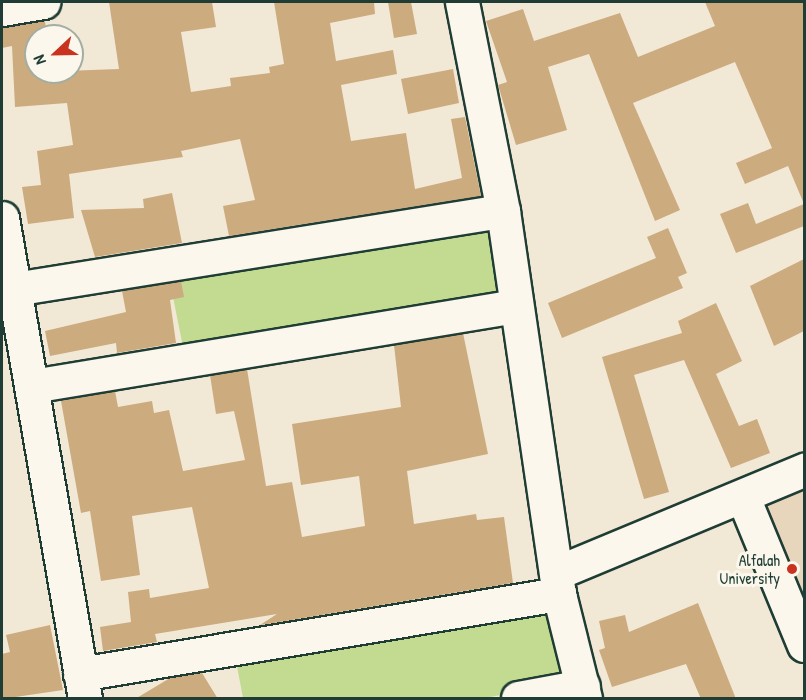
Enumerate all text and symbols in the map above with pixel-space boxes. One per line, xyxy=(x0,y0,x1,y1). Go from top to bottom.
north arrow xyxy=(24,24,84,84)
text: N xyxy=(27,52,51,68)
place label: Alfalah University xyxy=(719,550,780,588)
marker: Alfalah University xyxy=(785,562,799,576)

